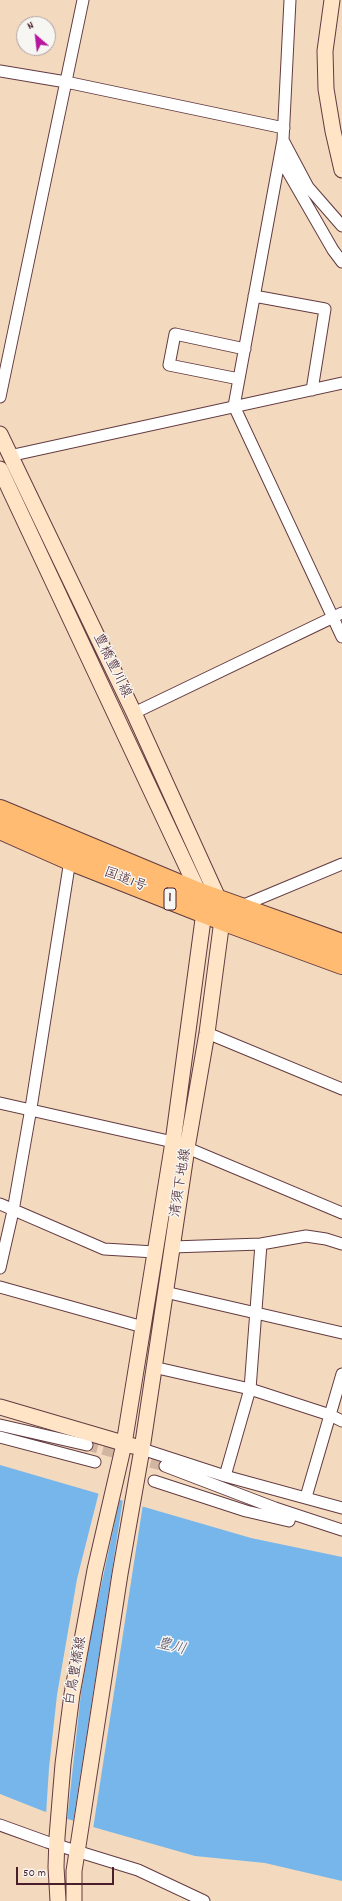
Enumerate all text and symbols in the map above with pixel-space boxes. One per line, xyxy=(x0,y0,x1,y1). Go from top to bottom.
north arrow xyxy=(16,16,56,56)
text: N xyxy=(25,18,37,35)
street label: 豊橋豊川線 xyxy=(88,631,134,701)
street label: 国道1号 xyxy=(101,865,149,897)
road number: 1 xyxy=(164,888,176,910)
street label: 清須下地線 xyxy=(168,1147,196,1219)
street label: 白鳥豊橋線 xyxy=(63,1635,91,1707)
water label: 豊川 xyxy=(154,1636,188,1660)
scale bar xyxy=(18,1859,116,1885)
text: 50 m xyxy=(23,1865,46,1882)

